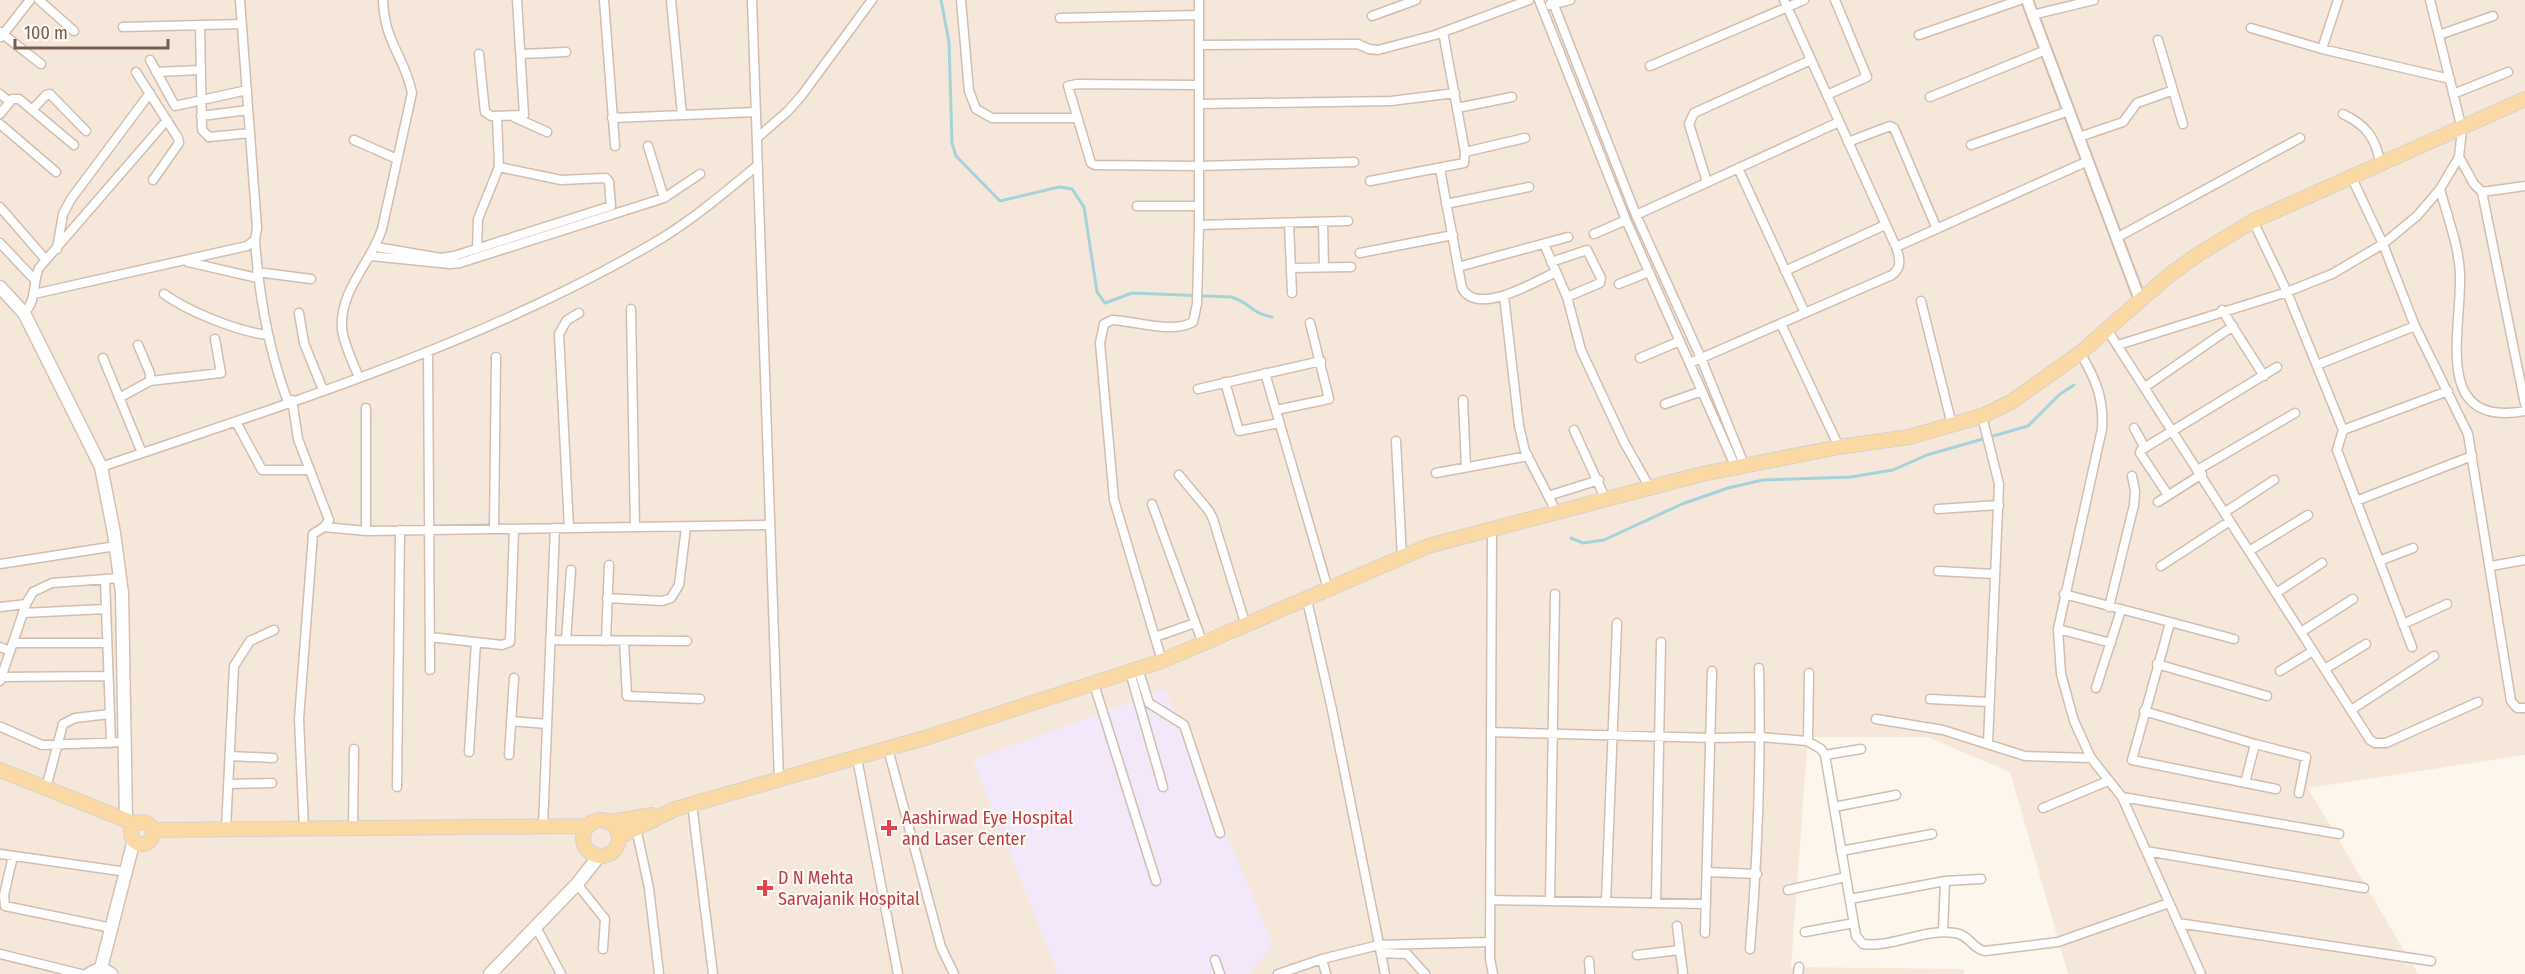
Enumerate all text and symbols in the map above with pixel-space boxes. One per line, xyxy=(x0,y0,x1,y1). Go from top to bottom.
scale bar xyxy=(15,12,168,50)
text: 100 m xyxy=(24,22,68,44)
place label: Aashirwad Eye Hospital and Laser Center xyxy=(902,807,1073,850)
marker: Aashirwad Eye Hospital and Laser Center xyxy=(880,819,898,837)
place label: D N Mehta Sarvajanik Hospital xyxy=(778,867,920,910)
marker: D N Mehta Sarvajanik Hospital xyxy=(756,879,774,897)

